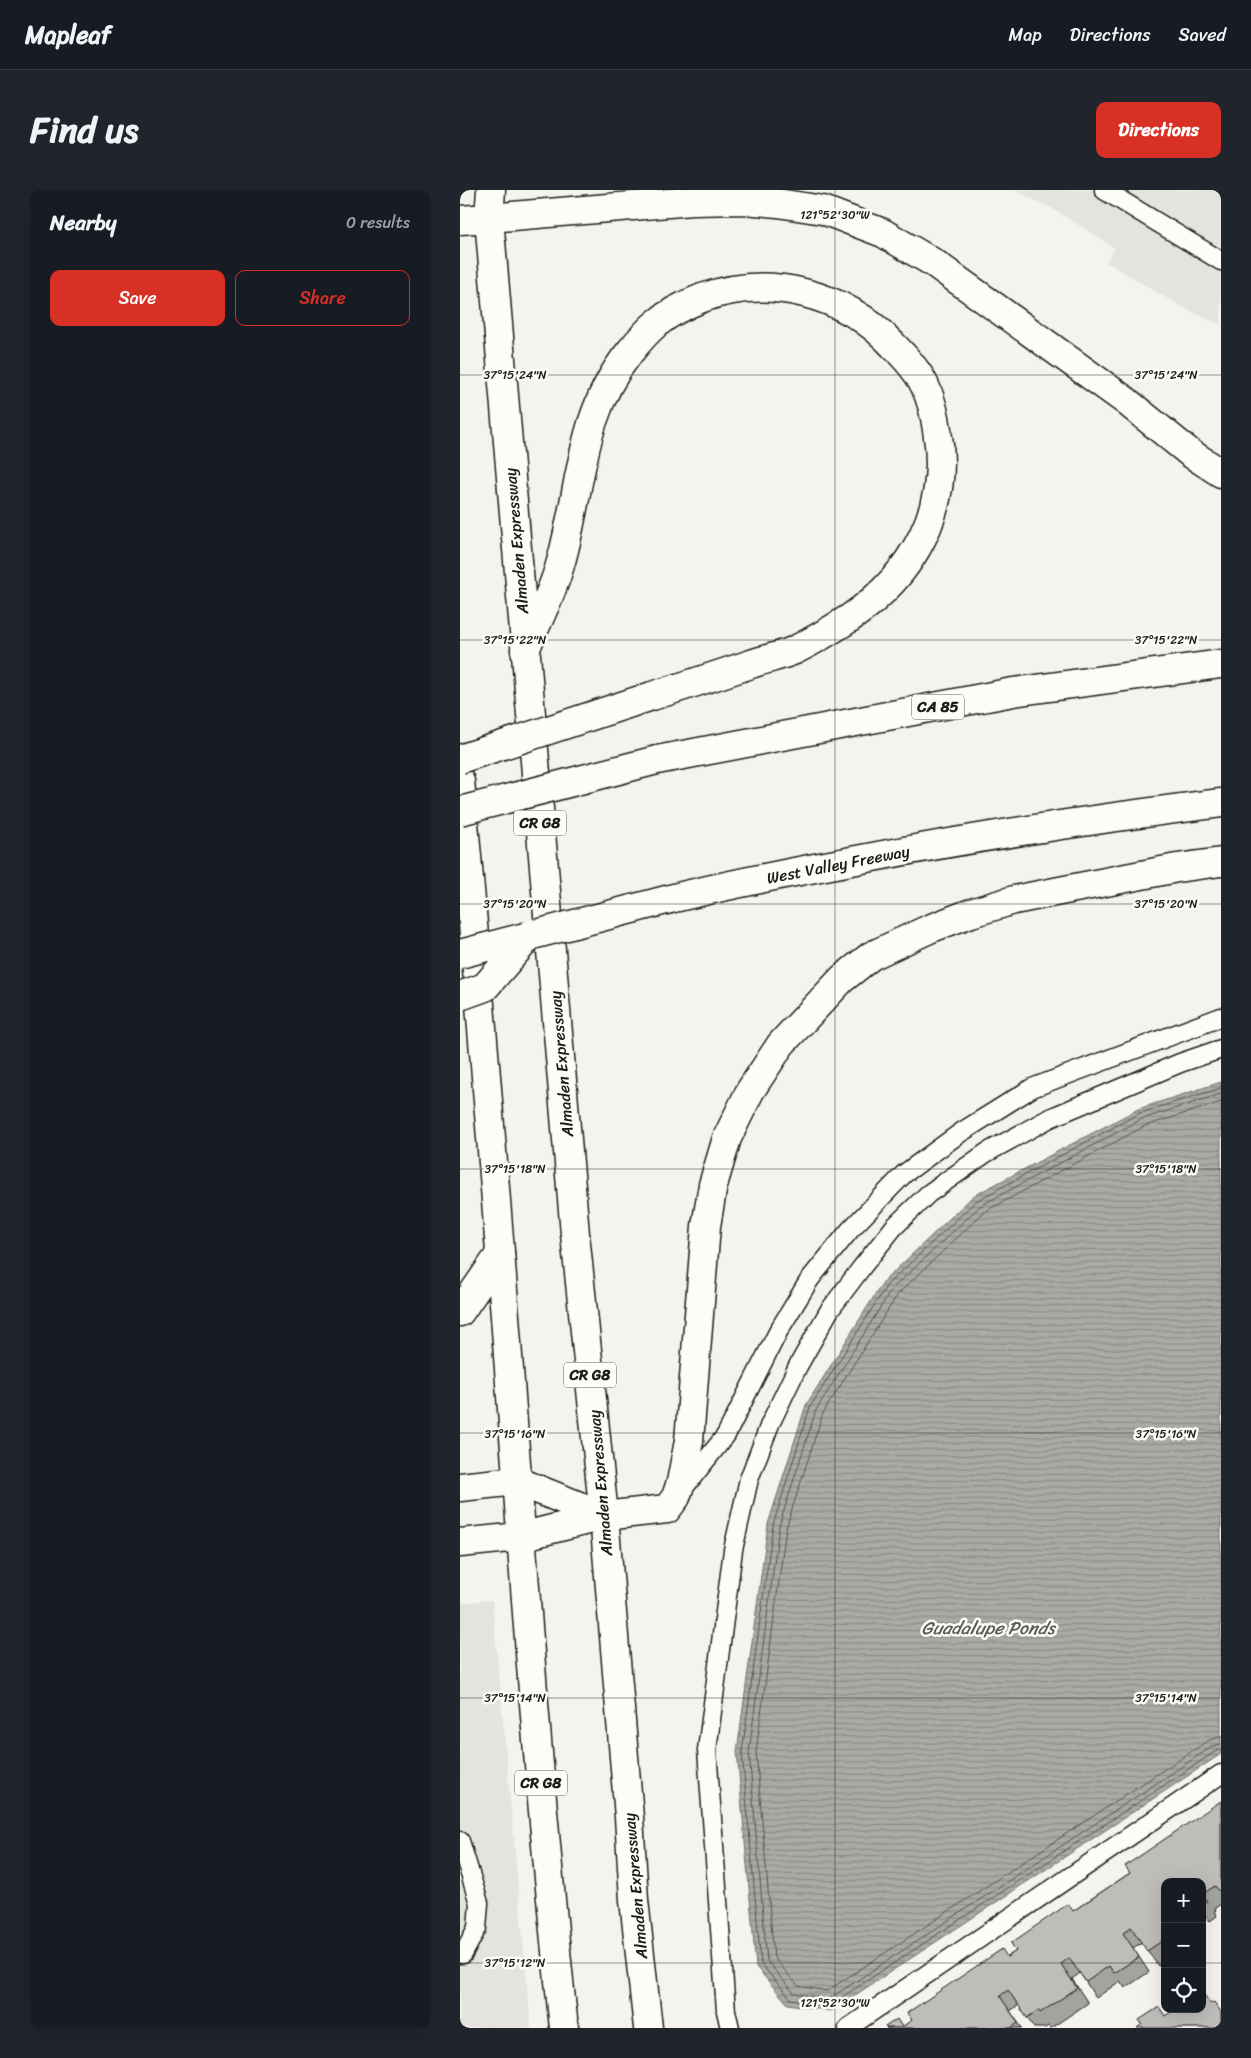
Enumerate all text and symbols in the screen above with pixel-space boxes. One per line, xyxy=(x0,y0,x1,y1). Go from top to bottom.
text: Mapleaf xyxy=(25,14,111,56)
text: Map xyxy=(1009,19,1042,51)
text: Directions xyxy=(1070,19,1151,51)
text: Saved xyxy=(1179,19,1226,51)
text: Find us xyxy=(30,99,138,161)
button: Directions xyxy=(1096,102,1221,158)
text: Nearby xyxy=(50,204,116,242)
text: 121°52'30"W xyxy=(800,204,870,226)
text: 0 results xyxy=(346,208,410,237)
button: Save xyxy=(50,270,225,326)
button: Share xyxy=(235,270,410,326)
text: 37°15'24"N xyxy=(483,364,547,386)
text: 37°15'24"N xyxy=(1134,364,1198,386)
street label: Almaden Expressway xyxy=(496,466,537,616)
text: 37°15'22"N xyxy=(484,629,547,651)
text: 37°15'22"N xyxy=(1135,629,1198,651)
road number: CA 85 xyxy=(912,694,964,720)
road number: CR G8 xyxy=(514,810,566,836)
street label: West Valley Freeway xyxy=(764,836,913,893)
text: 37°15'20"N xyxy=(483,893,547,915)
text: 37°15'20"N xyxy=(1134,893,1198,915)
street label: Almaden Expressway xyxy=(541,989,582,1139)
text: 37°15'18"N xyxy=(484,1158,546,1180)
text: 37°15'18"N xyxy=(1135,1158,1197,1180)
road number: CR G8 xyxy=(564,1362,616,1388)
street label: Almaden Expressway xyxy=(580,1408,621,1558)
text: 37°15'16"N xyxy=(485,1423,546,1445)
text: 37°15'16"N xyxy=(1136,1423,1197,1445)
water label: Guadalupe Ponds xyxy=(921,1612,1057,1644)
text: 37°15'14"N xyxy=(484,1687,546,1709)
text: 37°15'14"N xyxy=(1135,1687,1197,1709)
road number: CR G8 xyxy=(515,1770,567,1796)
street label: Almaden Expressway xyxy=(615,1811,656,1961)
map controls xyxy=(1161,1878,1206,2013)
button: + xyxy=(1161,1878,1206,1923)
button: − xyxy=(1161,1923,1206,1968)
text: 37°15'12"N xyxy=(485,1952,546,1974)
button: locate xyxy=(1161,1968,1206,2013)
text: 121°52'30"W xyxy=(800,1992,870,2014)

